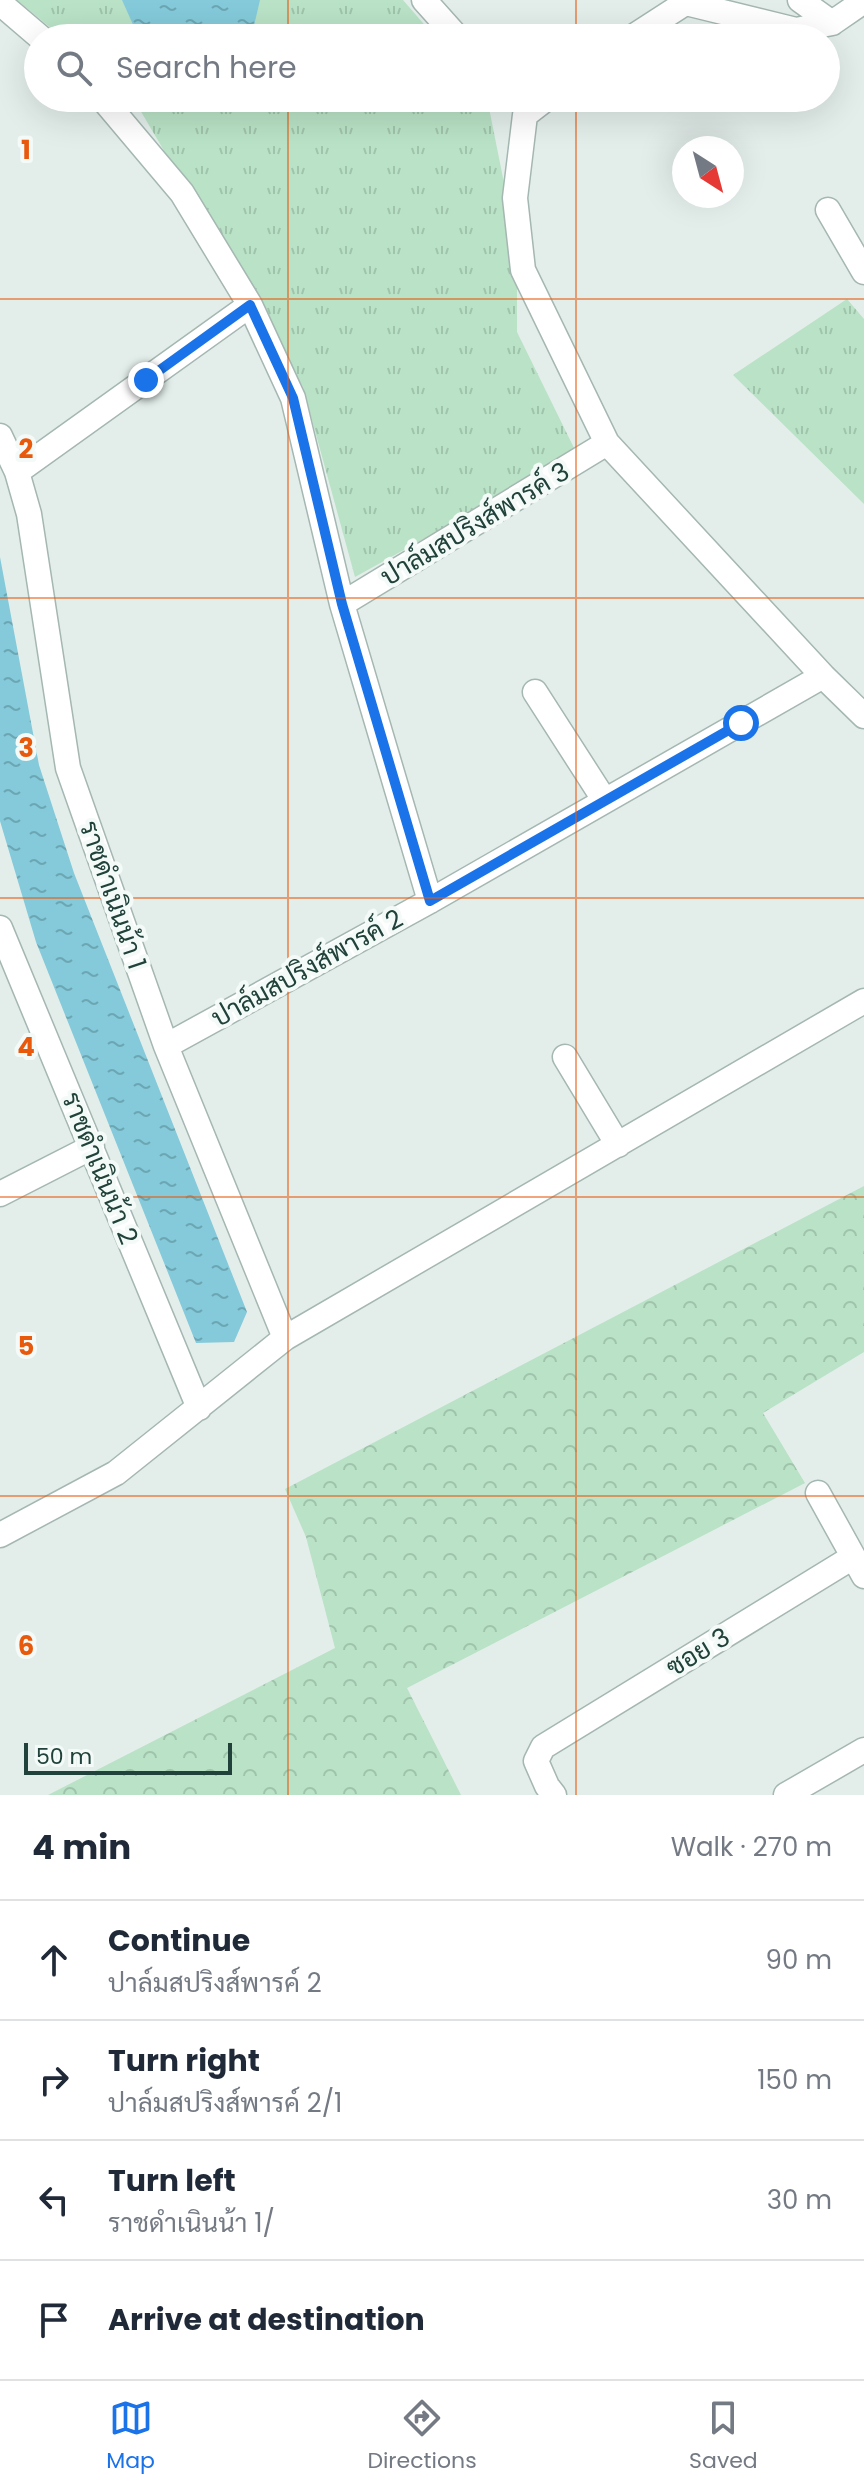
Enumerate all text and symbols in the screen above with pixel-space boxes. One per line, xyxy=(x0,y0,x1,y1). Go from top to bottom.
search box xyxy=(24,24,840,112)
icon: search xyxy=(52,46,96,90)
text: Search here xyxy=(116,46,297,89)
text: 1 xyxy=(21,132,31,168)
north arrow xyxy=(672,136,744,208)
route end xyxy=(128,362,164,398)
text: 2 xyxy=(19,431,34,467)
street label: ปาล์มสปริงส์พารค์ 3 xyxy=(374,453,576,595)
route start xyxy=(723,705,759,741)
text: 3 xyxy=(18,730,34,766)
street label: ราชดำเนินน้า 1 xyxy=(71,816,155,974)
street label: ปาล์มสปริงส์พารค์ 2 xyxy=(205,900,409,1036)
text: 4 xyxy=(17,1029,35,1065)
street label: ราชดำเนินน้า 2 xyxy=(53,1087,147,1249)
text: 5 xyxy=(18,1328,34,1364)
street label: ซอย 3 xyxy=(659,1619,737,1685)
text: 6 xyxy=(18,1628,34,1664)
scale bar xyxy=(24,1739,232,1775)
text: 50 m xyxy=(36,1741,92,1772)
text: 4 min xyxy=(32,1823,131,1871)
text: Walk · 270 m xyxy=(671,1829,832,1865)
text: Continue xyxy=(108,1919,250,1962)
icon: ahead xyxy=(32,1938,76,1982)
text: 90 m xyxy=(766,1942,832,1978)
text: ปาล์มสปริงส์พารค์ 2 xyxy=(108,1965,322,2001)
text: Turn right xyxy=(108,2039,260,2082)
icon: right xyxy=(32,2058,76,2102)
text: 150 m xyxy=(757,2062,832,2098)
text: ปาล์มสปริงส์พารค์ 2/1 xyxy=(108,2085,342,2121)
text: Turn left xyxy=(108,2159,236,2202)
icon: left xyxy=(32,2178,76,2222)
text: 30 m xyxy=(767,2182,832,2218)
text: ราชดำเนินน้า 1/ xyxy=(108,2205,275,2241)
icon: arrive xyxy=(32,2298,76,2342)
text: Arrive at destination xyxy=(108,2298,425,2341)
tab: Map xyxy=(106,2396,155,2477)
tab: Directions xyxy=(367,2396,477,2477)
tab: Saved xyxy=(689,2396,758,2477)

